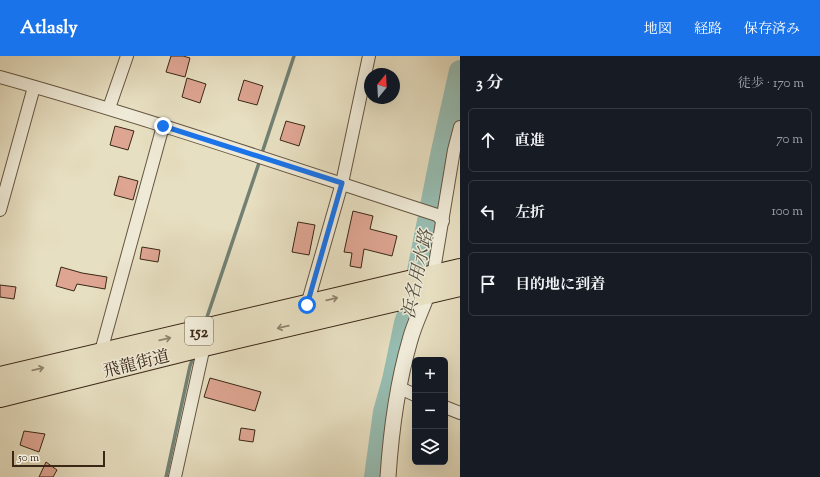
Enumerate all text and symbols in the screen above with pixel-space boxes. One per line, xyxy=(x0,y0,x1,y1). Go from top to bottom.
text: Atlasly xyxy=(20,15,78,42)
text: 地図 xyxy=(644,20,672,40)
text: 経路 xyxy=(694,20,722,40)
text: 保存済み xyxy=(744,20,800,40)
north arrow xyxy=(364,68,400,104)
text: 3 分 xyxy=(476,72,504,96)
text: 徒歩 · 170 m xyxy=(738,75,804,93)
route end xyxy=(154,117,172,135)
icon: ahead xyxy=(477,129,499,151)
text: 直進 xyxy=(515,131,545,152)
text: 70 m xyxy=(776,131,803,149)
icon: left xyxy=(477,201,499,223)
text: 左折 xyxy=(515,203,545,224)
text: 100 m xyxy=(771,203,803,221)
water label: 浜名用水路 xyxy=(397,226,441,321)
icon: arrive xyxy=(477,273,499,295)
text: 目的地に到着 xyxy=(515,275,605,296)
one-way arrow xyxy=(325,295,338,303)
route start xyxy=(298,296,316,314)
road number: 152 xyxy=(185,317,213,345)
one-way arrow xyxy=(277,324,290,332)
one-way arrow xyxy=(158,335,171,343)
street label: 飛龍街道 xyxy=(101,345,172,385)
map controls xyxy=(412,357,448,465)
button: + xyxy=(412,357,448,393)
one-way arrow xyxy=(31,364,44,372)
button: − xyxy=(412,393,448,429)
button: layers xyxy=(412,429,448,465)
scale bar xyxy=(12,449,105,468)
text: 50 m xyxy=(18,450,39,466)

